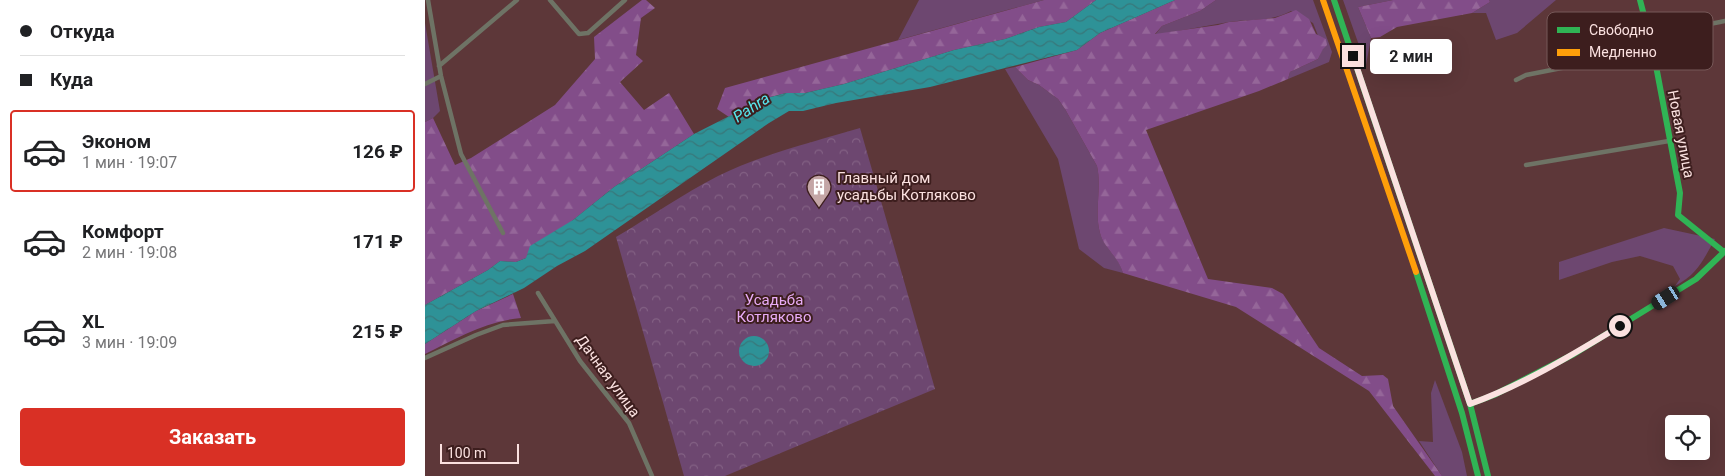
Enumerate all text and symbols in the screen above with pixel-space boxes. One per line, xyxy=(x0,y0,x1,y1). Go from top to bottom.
legend xyxy=(1547,12,1713,70)
text: Откуда xyxy=(50,20,115,43)
text: Свободно xyxy=(1589,22,1654,38)
callout: 2 мин xyxy=(1371,38,1453,74)
text: Медленно xyxy=(1589,44,1657,60)
route end xyxy=(1342,45,1364,67)
text: 2 мин xyxy=(1389,47,1433,66)
text: Куда xyxy=(50,68,93,91)
water label: Pahra xyxy=(729,89,773,126)
street label: Новая улица xyxy=(1664,89,1698,179)
icon: car xyxy=(22,129,67,174)
text: Эконом xyxy=(82,130,151,153)
text: 126 ₽ xyxy=(352,140,403,163)
text: 1 мин · 19:07 xyxy=(82,153,177,172)
place label: Главный дом усадьбы Котляково xyxy=(837,169,976,204)
building icon: Главный дом усадьбы Котляково xyxy=(806,174,832,208)
icon: car xyxy=(22,219,67,264)
text: Комфорт xyxy=(82,220,164,243)
text: 171 ₽ xyxy=(352,230,403,253)
text: 2 мин · 19:08 xyxy=(82,243,177,262)
car xyxy=(1649,284,1682,312)
park label: Усадьба Котляково xyxy=(737,291,812,326)
icon: car xyxy=(22,309,67,354)
text: XL xyxy=(82,310,104,333)
route start xyxy=(1609,315,1631,337)
text: 215 ₽ xyxy=(352,320,403,343)
street label: Дачная улица xyxy=(572,331,644,421)
text: 3 мин · 19:09 xyxy=(82,333,177,352)
button: Заказать xyxy=(20,408,405,466)
map controls xyxy=(1665,415,1710,460)
button: locate xyxy=(1665,415,1710,460)
scale bar xyxy=(440,441,519,464)
text: 100 m xyxy=(447,445,486,461)

